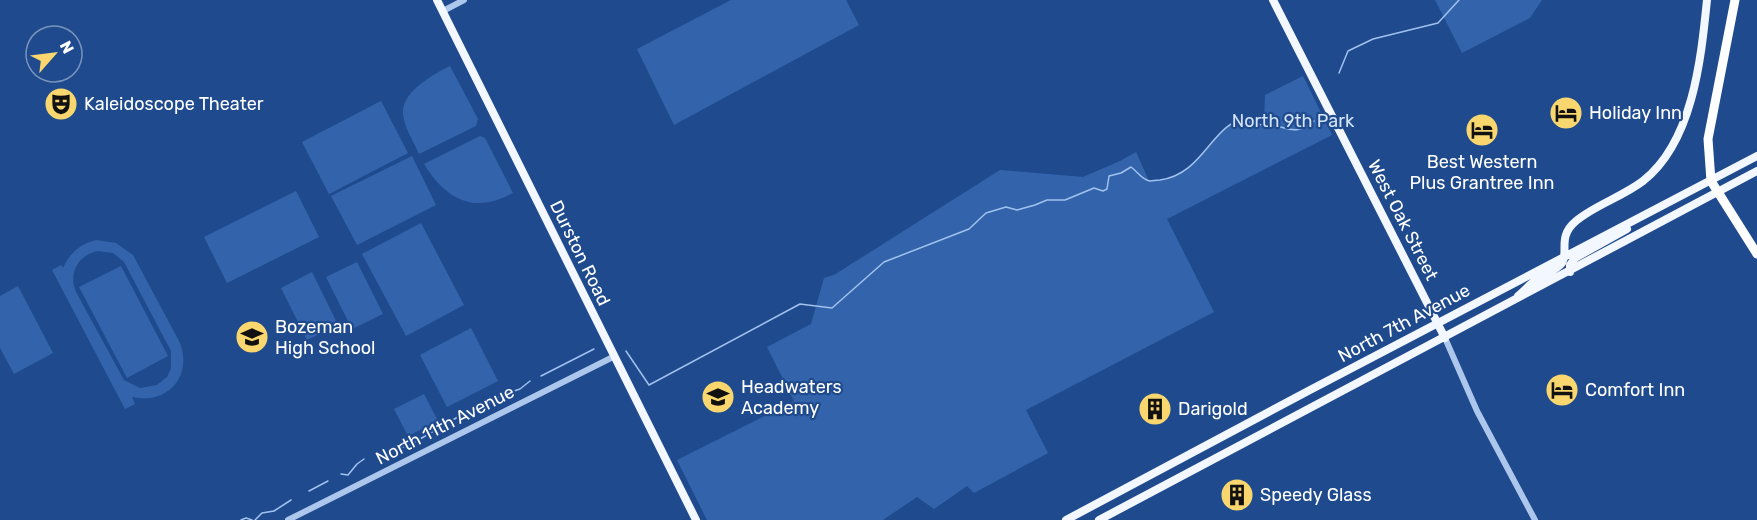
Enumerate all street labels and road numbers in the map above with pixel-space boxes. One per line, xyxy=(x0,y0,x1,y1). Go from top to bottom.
street label: West Oak Street xyxy=(1363,156,1443,284)
street label: Durston Road xyxy=(545,197,615,309)
street label: North 7th Avenue xyxy=(1334,279,1474,367)
street label: North 11th Avenue xyxy=(372,381,518,469)

